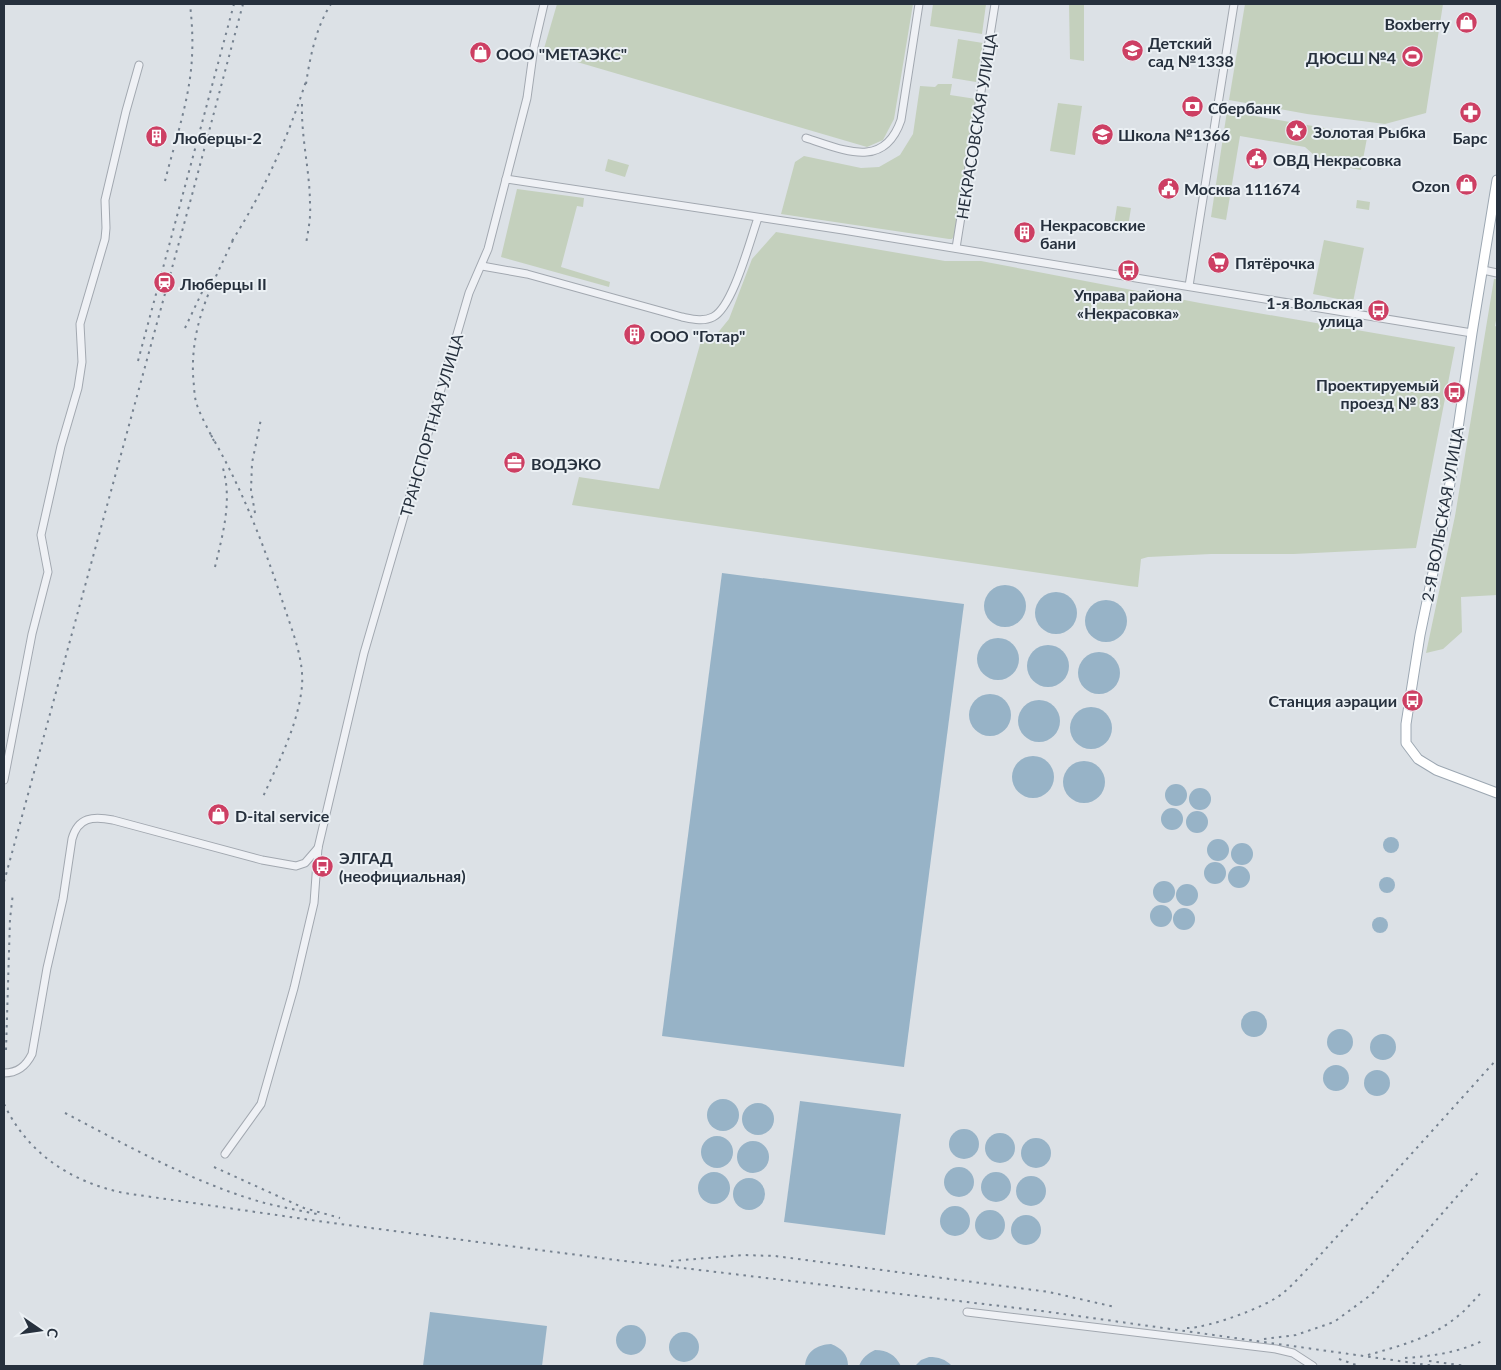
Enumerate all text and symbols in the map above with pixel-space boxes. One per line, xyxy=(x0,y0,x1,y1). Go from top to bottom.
shop icon: Boxberry xyxy=(1454,11,1478,35)
place label: Boxberry xyxy=(1384,14,1451,33)
street label: НЕКРАСОВСКАЯ УЛИЦА xyxy=(952,31,1000,220)
place label: Детский сад №1338 xyxy=(1148,33,1234,70)
school or university icon: Детский сад №1338 xyxy=(1120,39,1144,63)
shop icon: ООО "МЕТАЭКС" xyxy=(468,41,492,65)
place label: ООО "МЕТАЭКС" xyxy=(496,44,627,63)
sports icon: ДЮСШ №4 xyxy=(1400,45,1424,69)
place label: ДЮСШ №4 xyxy=(1306,48,1396,67)
bank icon: Сбербанк xyxy=(1180,95,1204,119)
place label: Сбербанк xyxy=(1208,98,1281,117)
pharmacy icon: Барс xyxy=(1458,101,1482,125)
place icon: Золотая Рыбка xyxy=(1285,119,1309,143)
school or university icon: Школа №1366 xyxy=(1090,122,1114,146)
place label: Золотая Рыбка xyxy=(1313,122,1426,141)
building icon: Люберцы-2 xyxy=(145,125,169,149)
place label: Школа №1366 xyxy=(1118,125,1230,144)
place label: Люберцы-2 xyxy=(172,128,262,147)
place label: Барс xyxy=(1453,128,1488,147)
public building icon: ОВД Некрасовка xyxy=(1245,147,1269,171)
place label: ОВД Некрасовка xyxy=(1273,150,1401,169)
shop icon: Ozon xyxy=(1454,173,1478,197)
public building icon: Москва 111674 xyxy=(1156,176,1180,200)
place label: Ozon xyxy=(1412,176,1450,195)
place label: Москва 111674 xyxy=(1184,179,1300,198)
place label: Некрасовские бани xyxy=(1040,215,1146,252)
building icon: Некрасовские бани xyxy=(1012,221,1036,245)
supermarket icon: Пятёрочка xyxy=(1207,250,1231,274)
place label: Пятёрочка xyxy=(1235,253,1315,272)
bus stop icon: Управа района «Некрасовка» xyxy=(1116,258,1140,282)
station icon: Люберцы II xyxy=(152,271,176,295)
place label: Люберцы II xyxy=(179,274,267,293)
place label: Управа района «Некрасовка» xyxy=(1073,285,1182,322)
place label: 1-я Вольская улица xyxy=(1266,293,1363,330)
bus stop icon: 1-я Вольская улица xyxy=(1367,299,1391,323)
building icon: ООО "Готар" xyxy=(622,323,646,347)
place label: ООО "Готар" xyxy=(650,326,745,345)
street label: ТРАНСПОРТНАЯ УЛИЦА xyxy=(396,331,466,519)
place label: Проектируемый проезд № 83 xyxy=(1316,375,1439,412)
bus stop icon: Проектируемый проезд № 83 xyxy=(1443,381,1467,405)
street label: 2-Я ВОЛЬСКАЯ УЛИЦА xyxy=(1417,425,1467,603)
office icon: ВОДЭКО xyxy=(503,451,527,475)
place label: ВОДЭКО xyxy=(531,454,601,473)
bus stop icon: Станция аэрации xyxy=(1401,688,1425,712)
place label: Станция аэрации xyxy=(1268,691,1397,710)
shop icon: D-ital service xyxy=(207,803,231,827)
place label: D-ital service xyxy=(235,806,330,825)
place label: ЭЛГАД (неофициальная) xyxy=(339,848,466,885)
bus stop icon: ЭЛГАД (неофициальная) xyxy=(311,854,335,878)
north arrow xyxy=(15,1305,65,1355)
text: С xyxy=(44,1327,62,1340)

